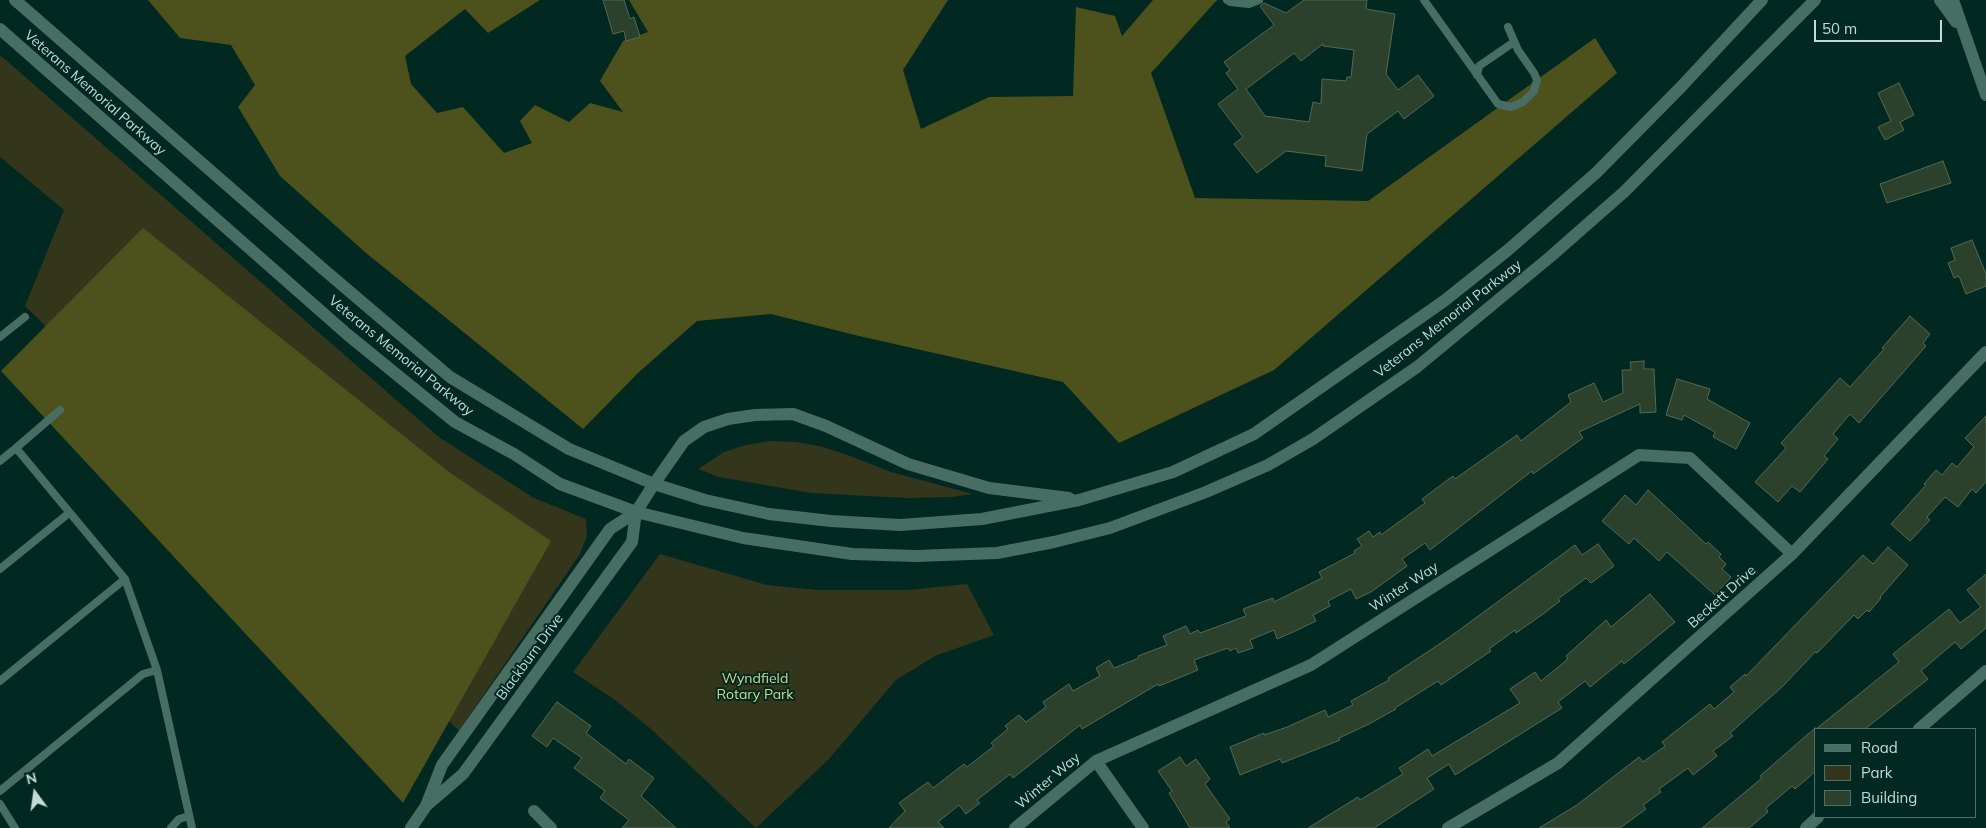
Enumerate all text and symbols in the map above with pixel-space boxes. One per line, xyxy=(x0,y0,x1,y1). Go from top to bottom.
scale bar xyxy=(1816,10,1944,42)
text: 50 m xyxy=(1822,19,1857,38)
street label: Veterans Memorial Parkway xyxy=(21,27,169,159)
street label: Veterans Memorial Parkway xyxy=(1371,256,1525,382)
street label: Veterans Memorial Parkway xyxy=(325,292,477,420)
street label: Winter Way xyxy=(1366,558,1442,616)
street label: Beckett Drive xyxy=(1684,562,1760,632)
street label: Blackburn Drive xyxy=(493,611,567,703)
park label: Wyndfield Rotary Park xyxy=(717,671,793,704)
legend xyxy=(1814,728,1976,818)
text: Road xyxy=(1861,738,1898,757)
street label: Winter Way xyxy=(1012,749,1084,813)
text: Park xyxy=(1861,763,1893,782)
north arrow xyxy=(10,768,60,818)
text: N xyxy=(24,768,39,788)
text: Building xyxy=(1861,788,1917,807)

